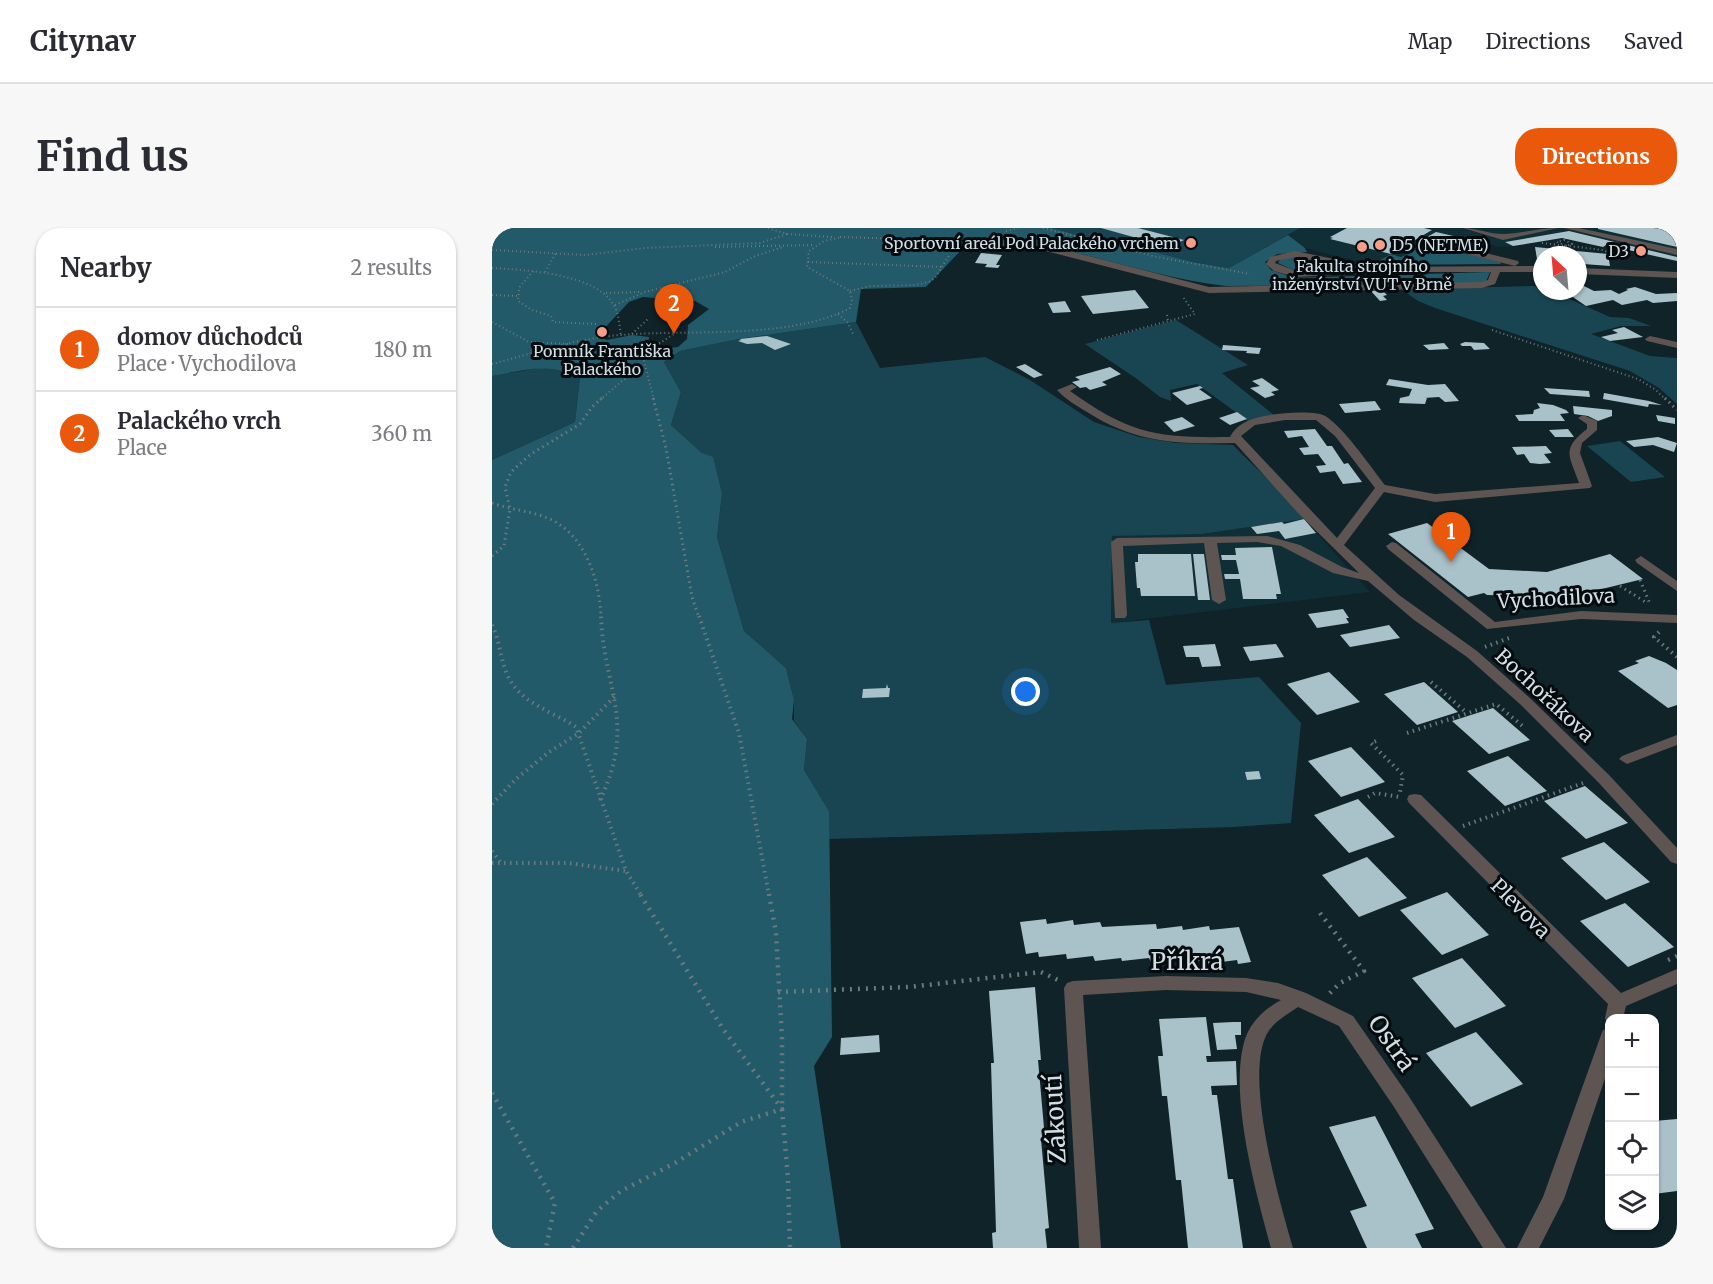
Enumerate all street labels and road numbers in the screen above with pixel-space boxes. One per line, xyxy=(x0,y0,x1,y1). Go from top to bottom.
street label: Vychodilova xyxy=(1496,582,1616,614)
street label: Bochořákova xyxy=(1490,643,1600,747)
street label: Plevova xyxy=(1486,873,1556,943)
street label: Příkrá xyxy=(1151,946,1224,977)
street label: Ostrá xyxy=(1361,1009,1423,1077)
street label: Zákoutí xyxy=(1037,1072,1073,1164)

